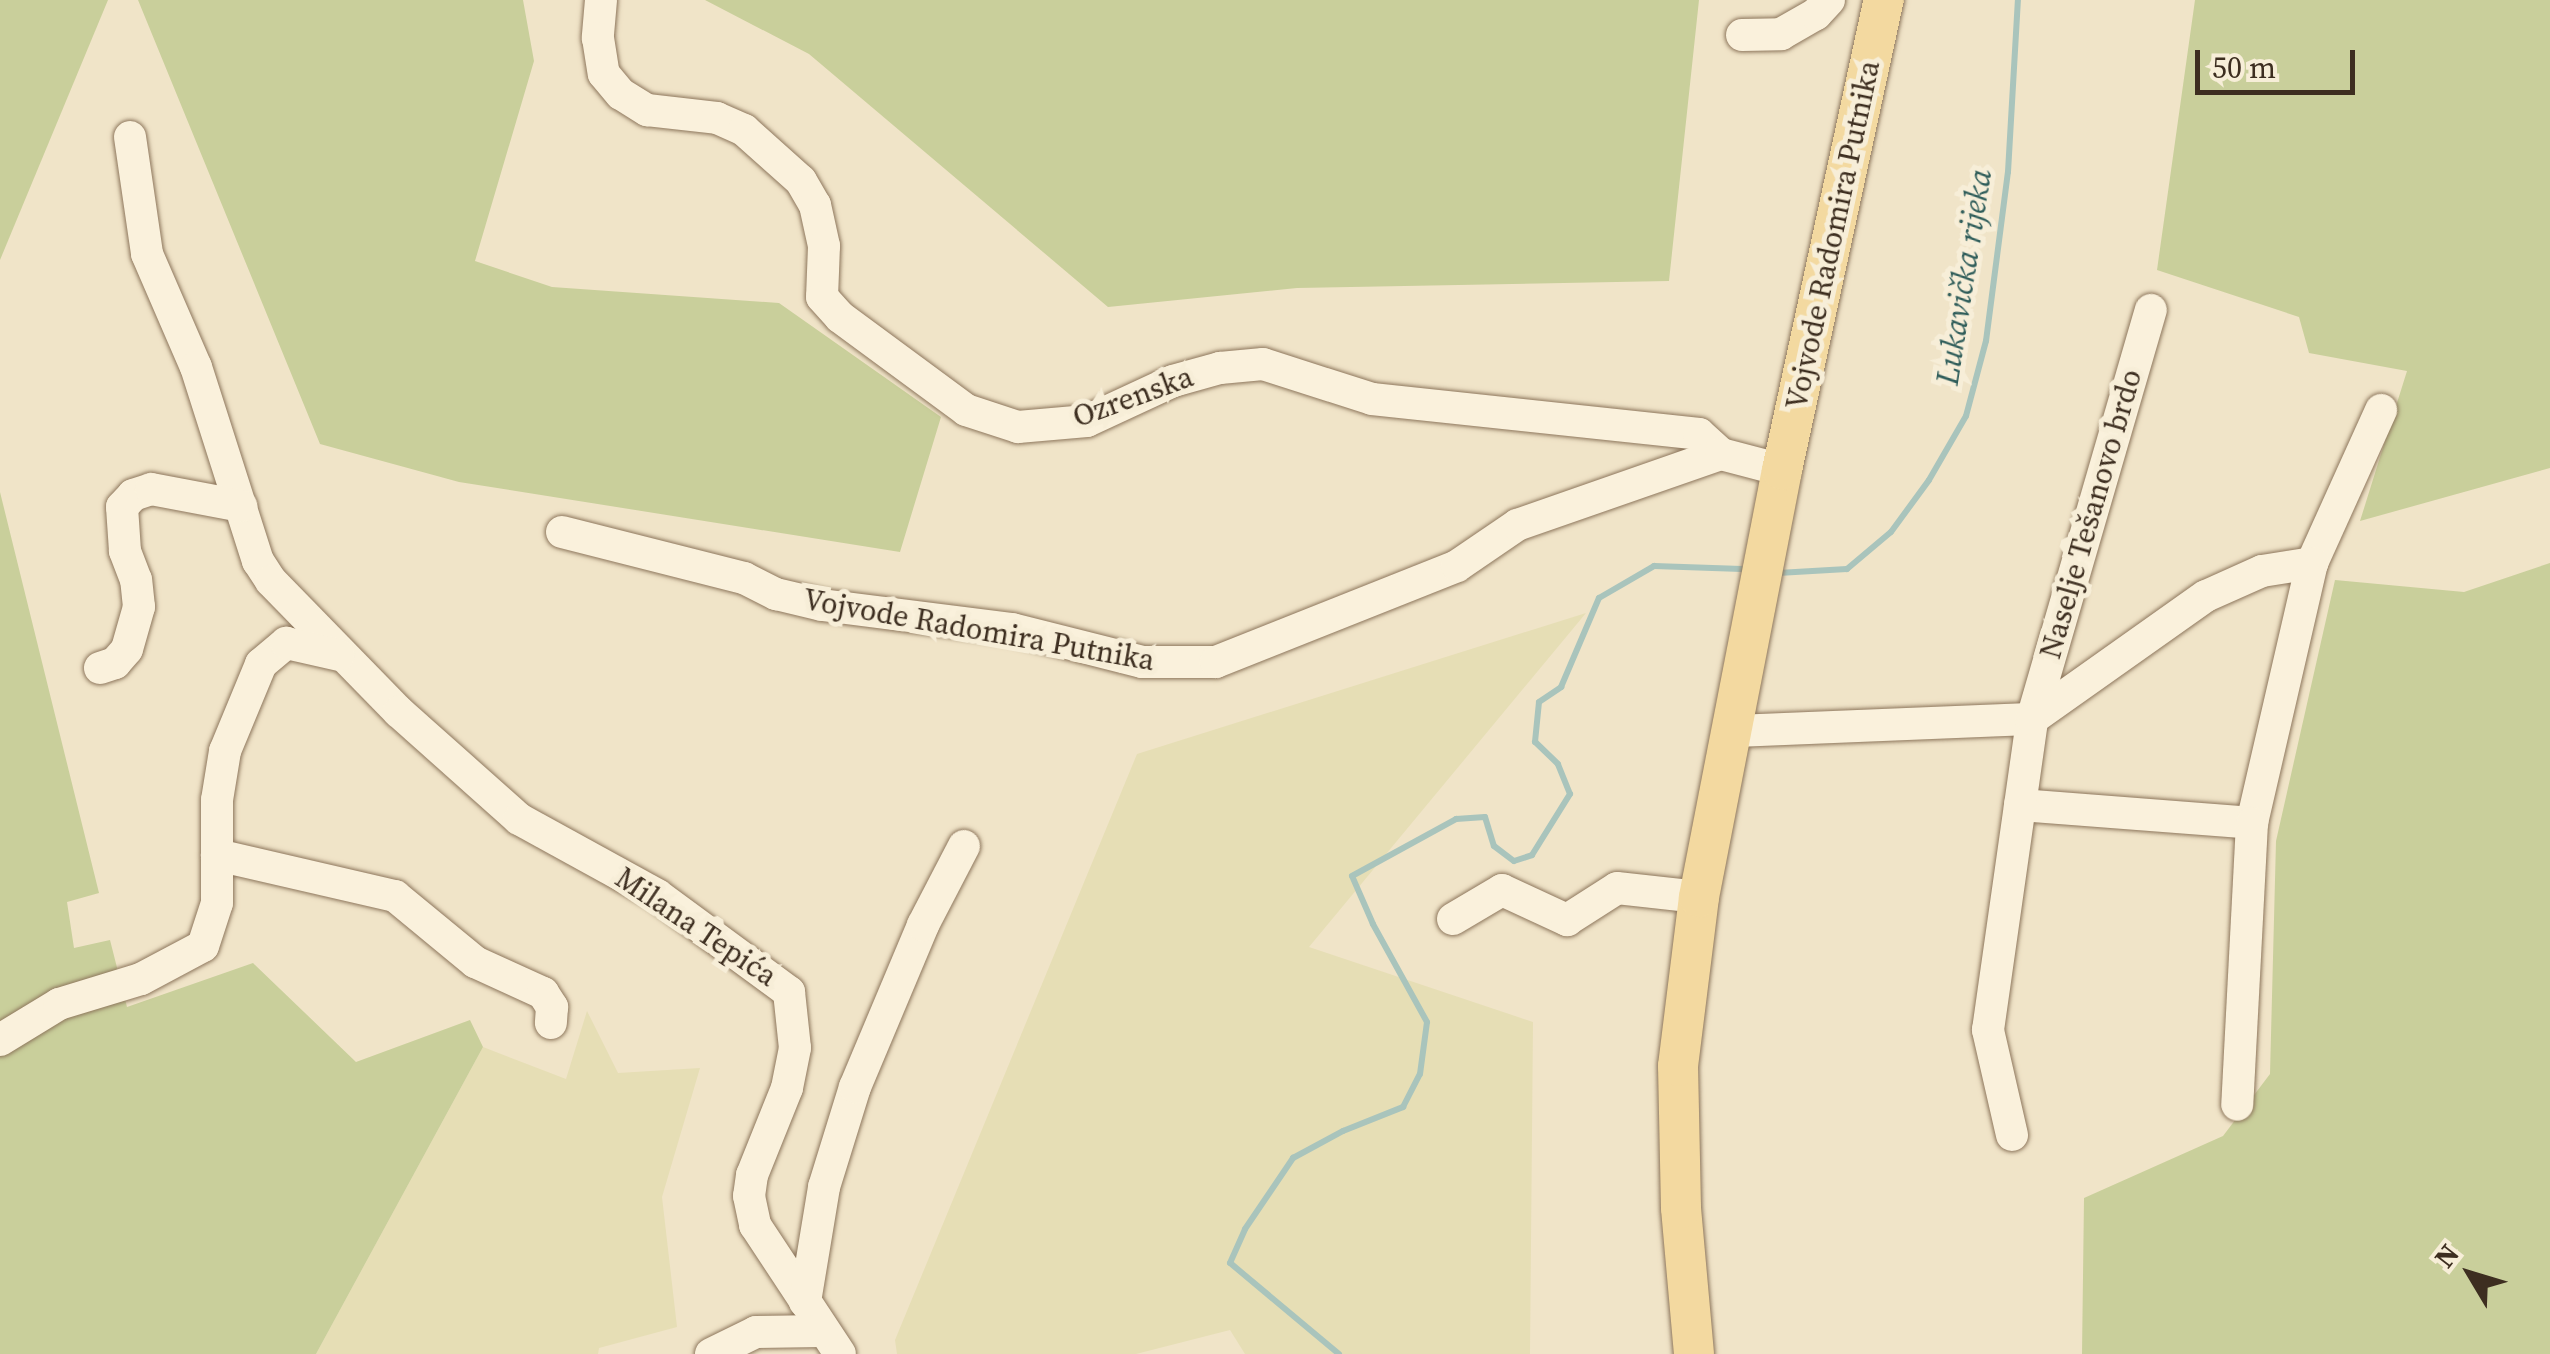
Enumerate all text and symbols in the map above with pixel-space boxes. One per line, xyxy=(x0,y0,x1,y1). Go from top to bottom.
scale bar xyxy=(2200,30,2360,92)
text: 50 m xyxy=(2212,47,2276,88)
street label: Vojvode Radomira Putnika xyxy=(1778,57,1888,413)
water label: Lukavička rijeka xyxy=(1928,166,2000,388)
street label: Ozrenska xyxy=(1068,359,1198,435)
street label: Naselje Tešanovo brdo xyxy=(2032,365,2150,663)
street label: Vojvode Radomira Putnika xyxy=(801,581,1157,679)
street label: Milana Tepića xyxy=(608,860,784,994)
north arrow xyxy=(2420,1224,2520,1324)
text: N xyxy=(2425,1236,2468,1275)

